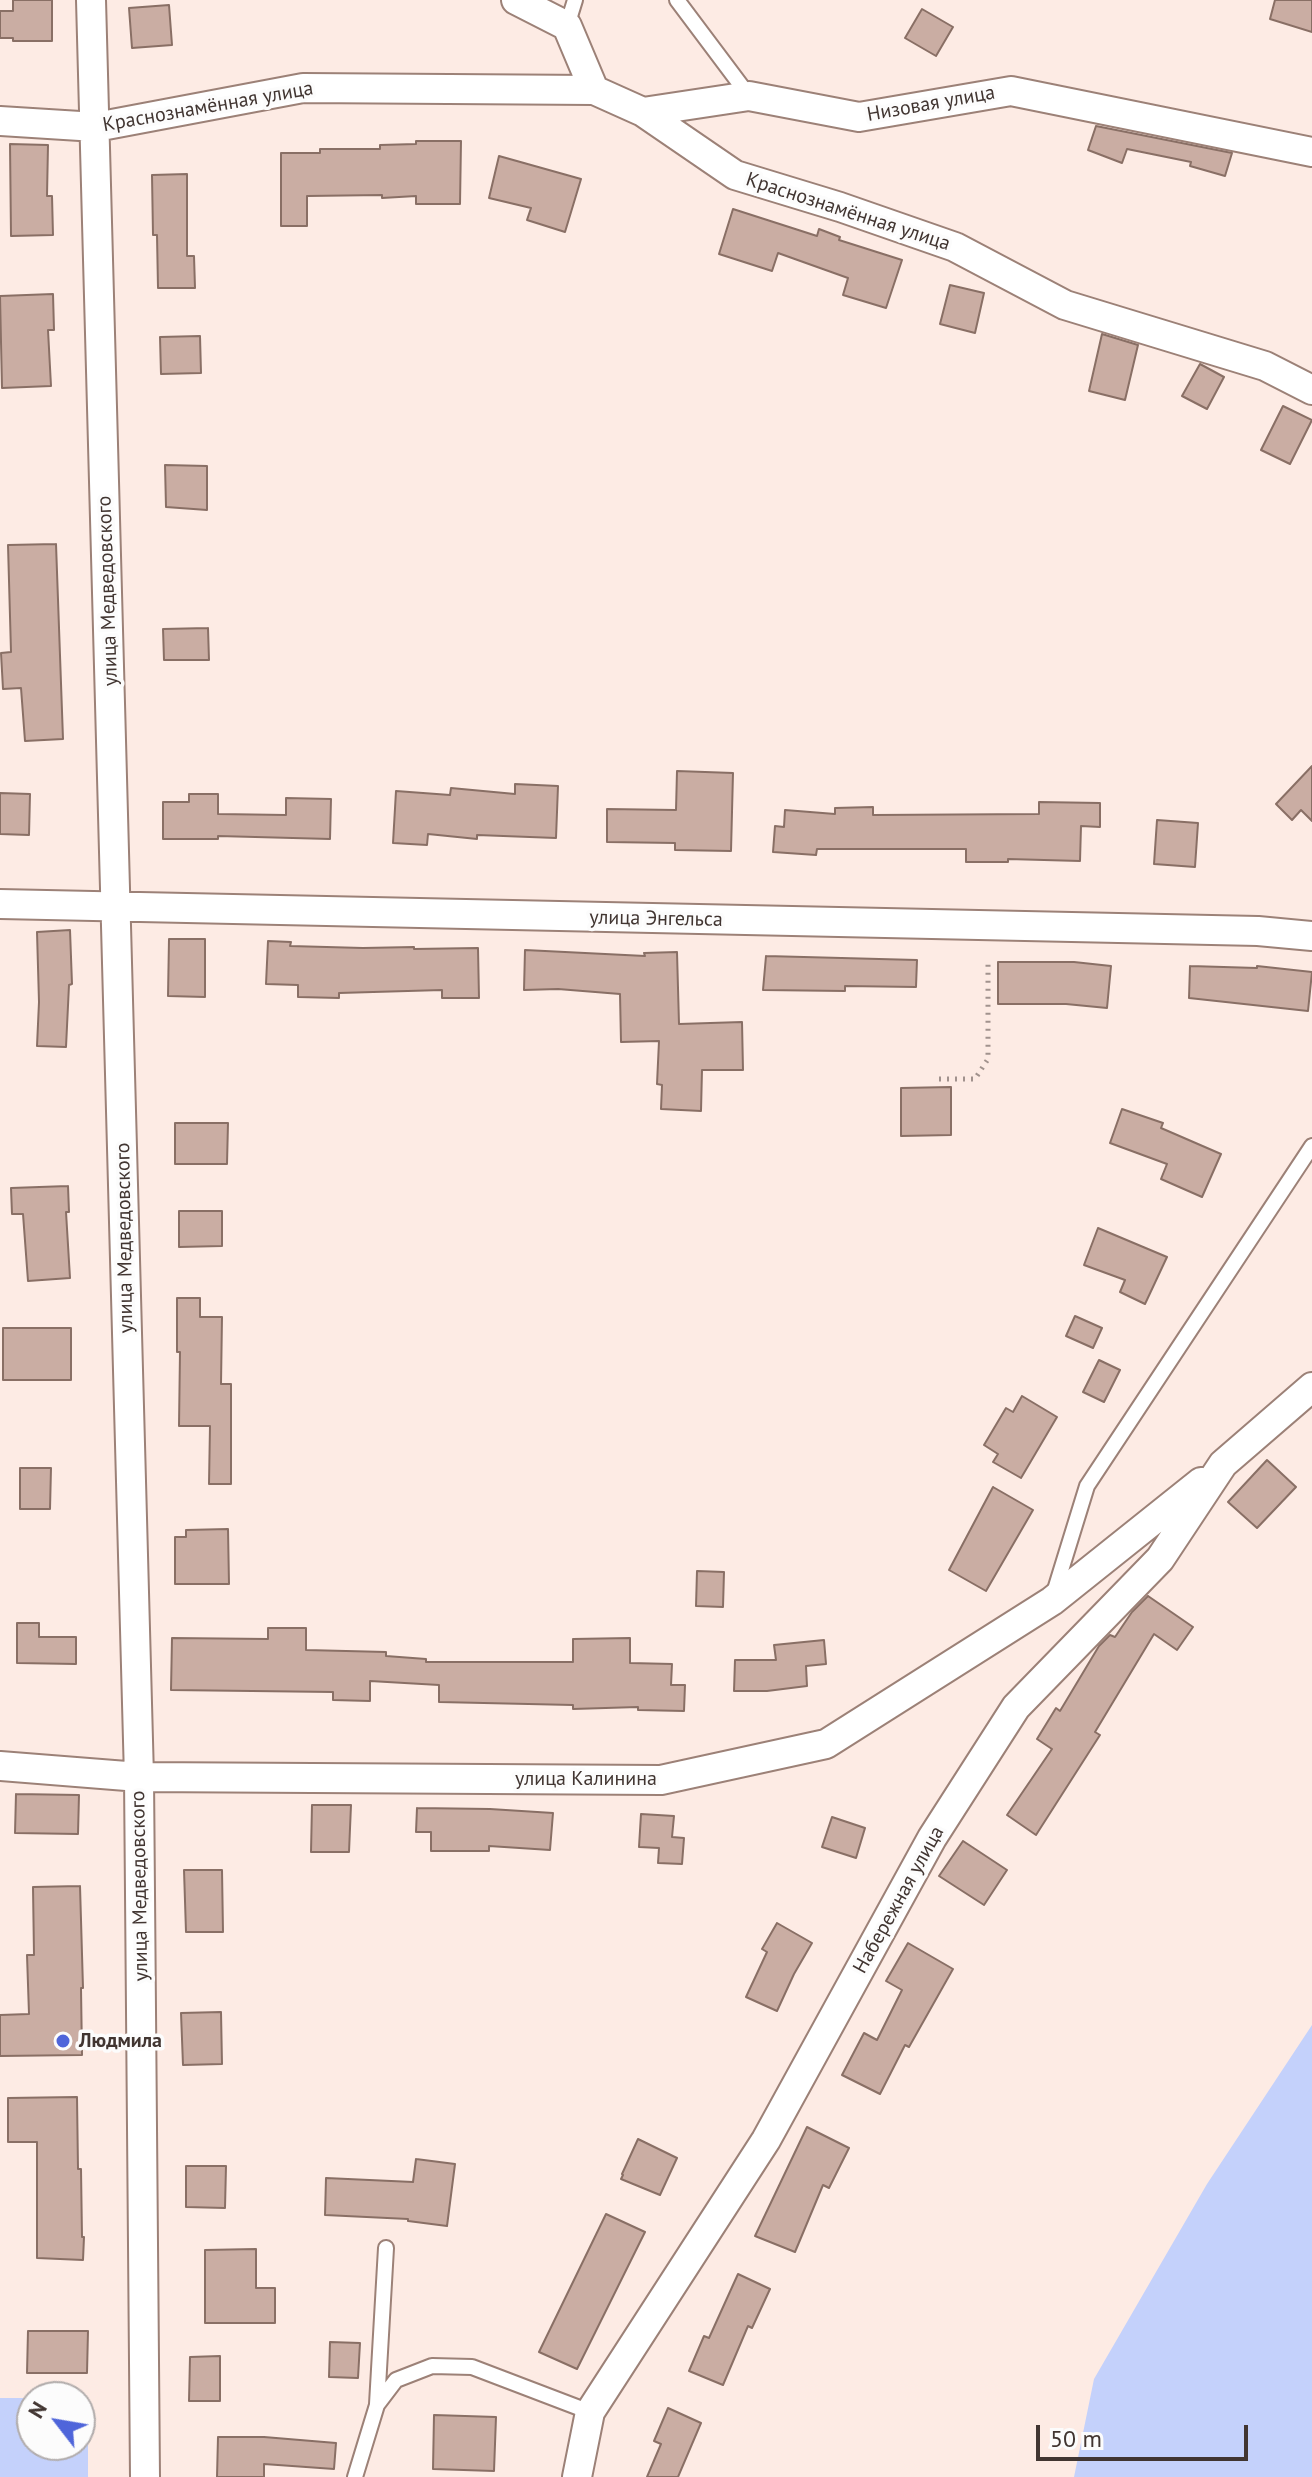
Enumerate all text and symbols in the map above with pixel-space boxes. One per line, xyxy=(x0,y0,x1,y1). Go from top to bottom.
street label: Краснознамённая улица xyxy=(101,77,315,137)
street label: Низовая улица xyxy=(865,81,997,127)
street label: Краснознамённая улица xyxy=(743,168,953,256)
street label: улица Медведовского xyxy=(93,495,123,687)
street label: улица Энгельса xyxy=(589,906,723,932)
street label: улица Медведовского xyxy=(111,1142,139,1334)
street label: улица Калинина xyxy=(515,1767,657,1791)
street label: улица Медведовского xyxy=(126,1790,154,1982)
street label: Набережная улица xyxy=(849,1822,949,1978)
place label: Людмила xyxy=(79,2029,162,2053)
marker: Людмила xyxy=(54,2032,72,2050)
north arrow xyxy=(16,2381,96,2461)
text: N xyxy=(21,2396,53,2423)
scale bar xyxy=(1040,2409,1252,2459)
text: 50 m xyxy=(1050,2423,1102,2454)

